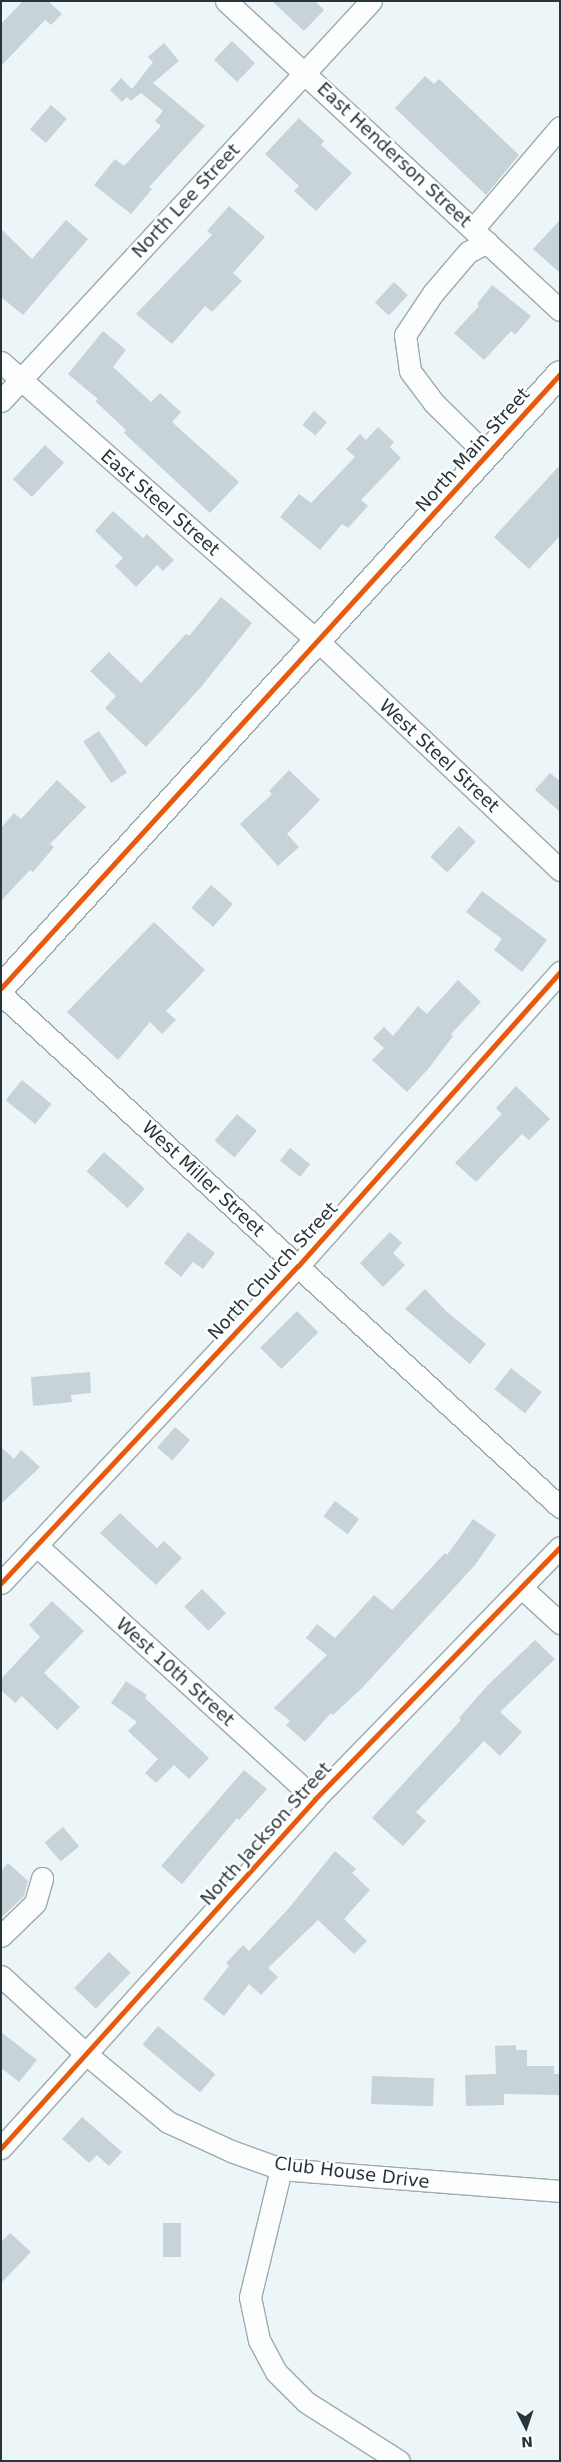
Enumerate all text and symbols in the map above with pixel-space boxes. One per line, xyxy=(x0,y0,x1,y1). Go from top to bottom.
street label: East Henderson Street xyxy=(313,78,475,232)
street label: North Lee Street xyxy=(128,139,244,263)
street label: North Main Street xyxy=(412,384,534,516)
street label: East Steel Street xyxy=(96,445,224,561)
street label: West Steel Street xyxy=(375,695,503,817)
street label: West Miller Street xyxy=(137,1117,269,1241)
street label: North Church Street xyxy=(204,1198,342,1344)
street label: West 10th Street xyxy=(111,1613,239,1731)
street label: North Jackson Street xyxy=(196,1758,336,1910)
street label: Club House Drive xyxy=(273,2153,431,2193)
north arrow xyxy=(501,2402,551,2452)
text: N xyxy=(521,2434,533,2450)

